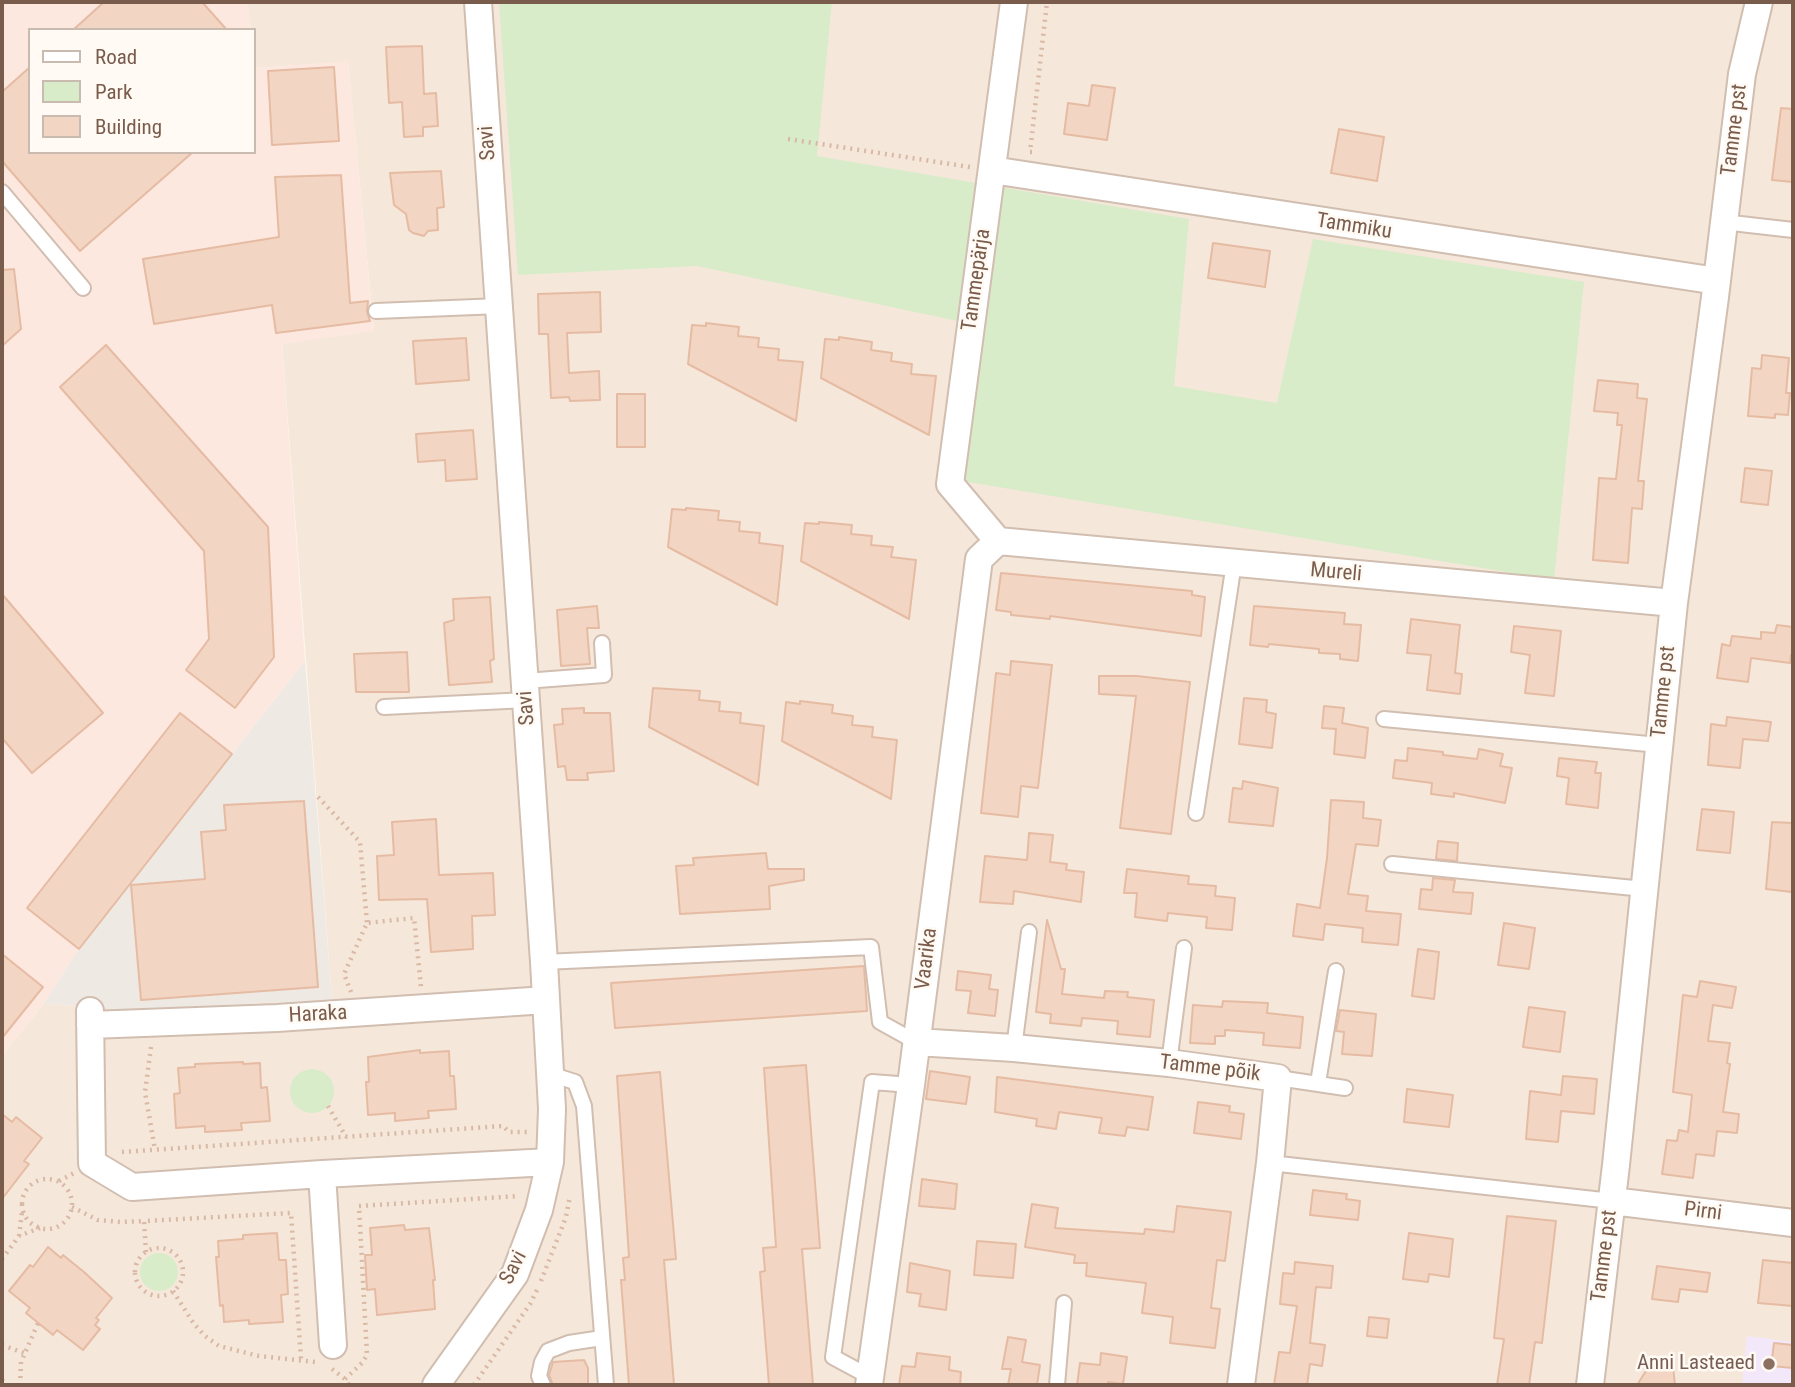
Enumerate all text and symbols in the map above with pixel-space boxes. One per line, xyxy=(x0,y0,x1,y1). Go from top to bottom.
legend xyxy=(28,28,256,154)
text: Road xyxy=(95,45,137,69)
text: Park xyxy=(95,80,132,104)
street label: Tamme pst xyxy=(1717,83,1753,177)
text: Building xyxy=(95,115,162,139)
street label: Savi xyxy=(474,125,502,161)
street label: Tammiku xyxy=(1315,209,1393,245)
street label: Tammepärja xyxy=(957,227,997,333)
street label: Mureli xyxy=(1309,558,1363,588)
street label: Tamme pst xyxy=(1647,645,1681,739)
street label: Savi xyxy=(513,690,541,726)
street label: Vaarika xyxy=(911,927,943,991)
street label: Haraka xyxy=(288,1001,348,1029)
street label: Tamme põik xyxy=(1158,1050,1262,1088)
street label: Pirni xyxy=(1683,1197,1723,1227)
street label: Tamme pst xyxy=(1587,1209,1623,1303)
street label: Savi xyxy=(495,1247,533,1289)
place label: Anni Lasteaed xyxy=(1637,1351,1755,1377)
marker: Anni Lasteaed xyxy=(1761,1356,1777,1372)

